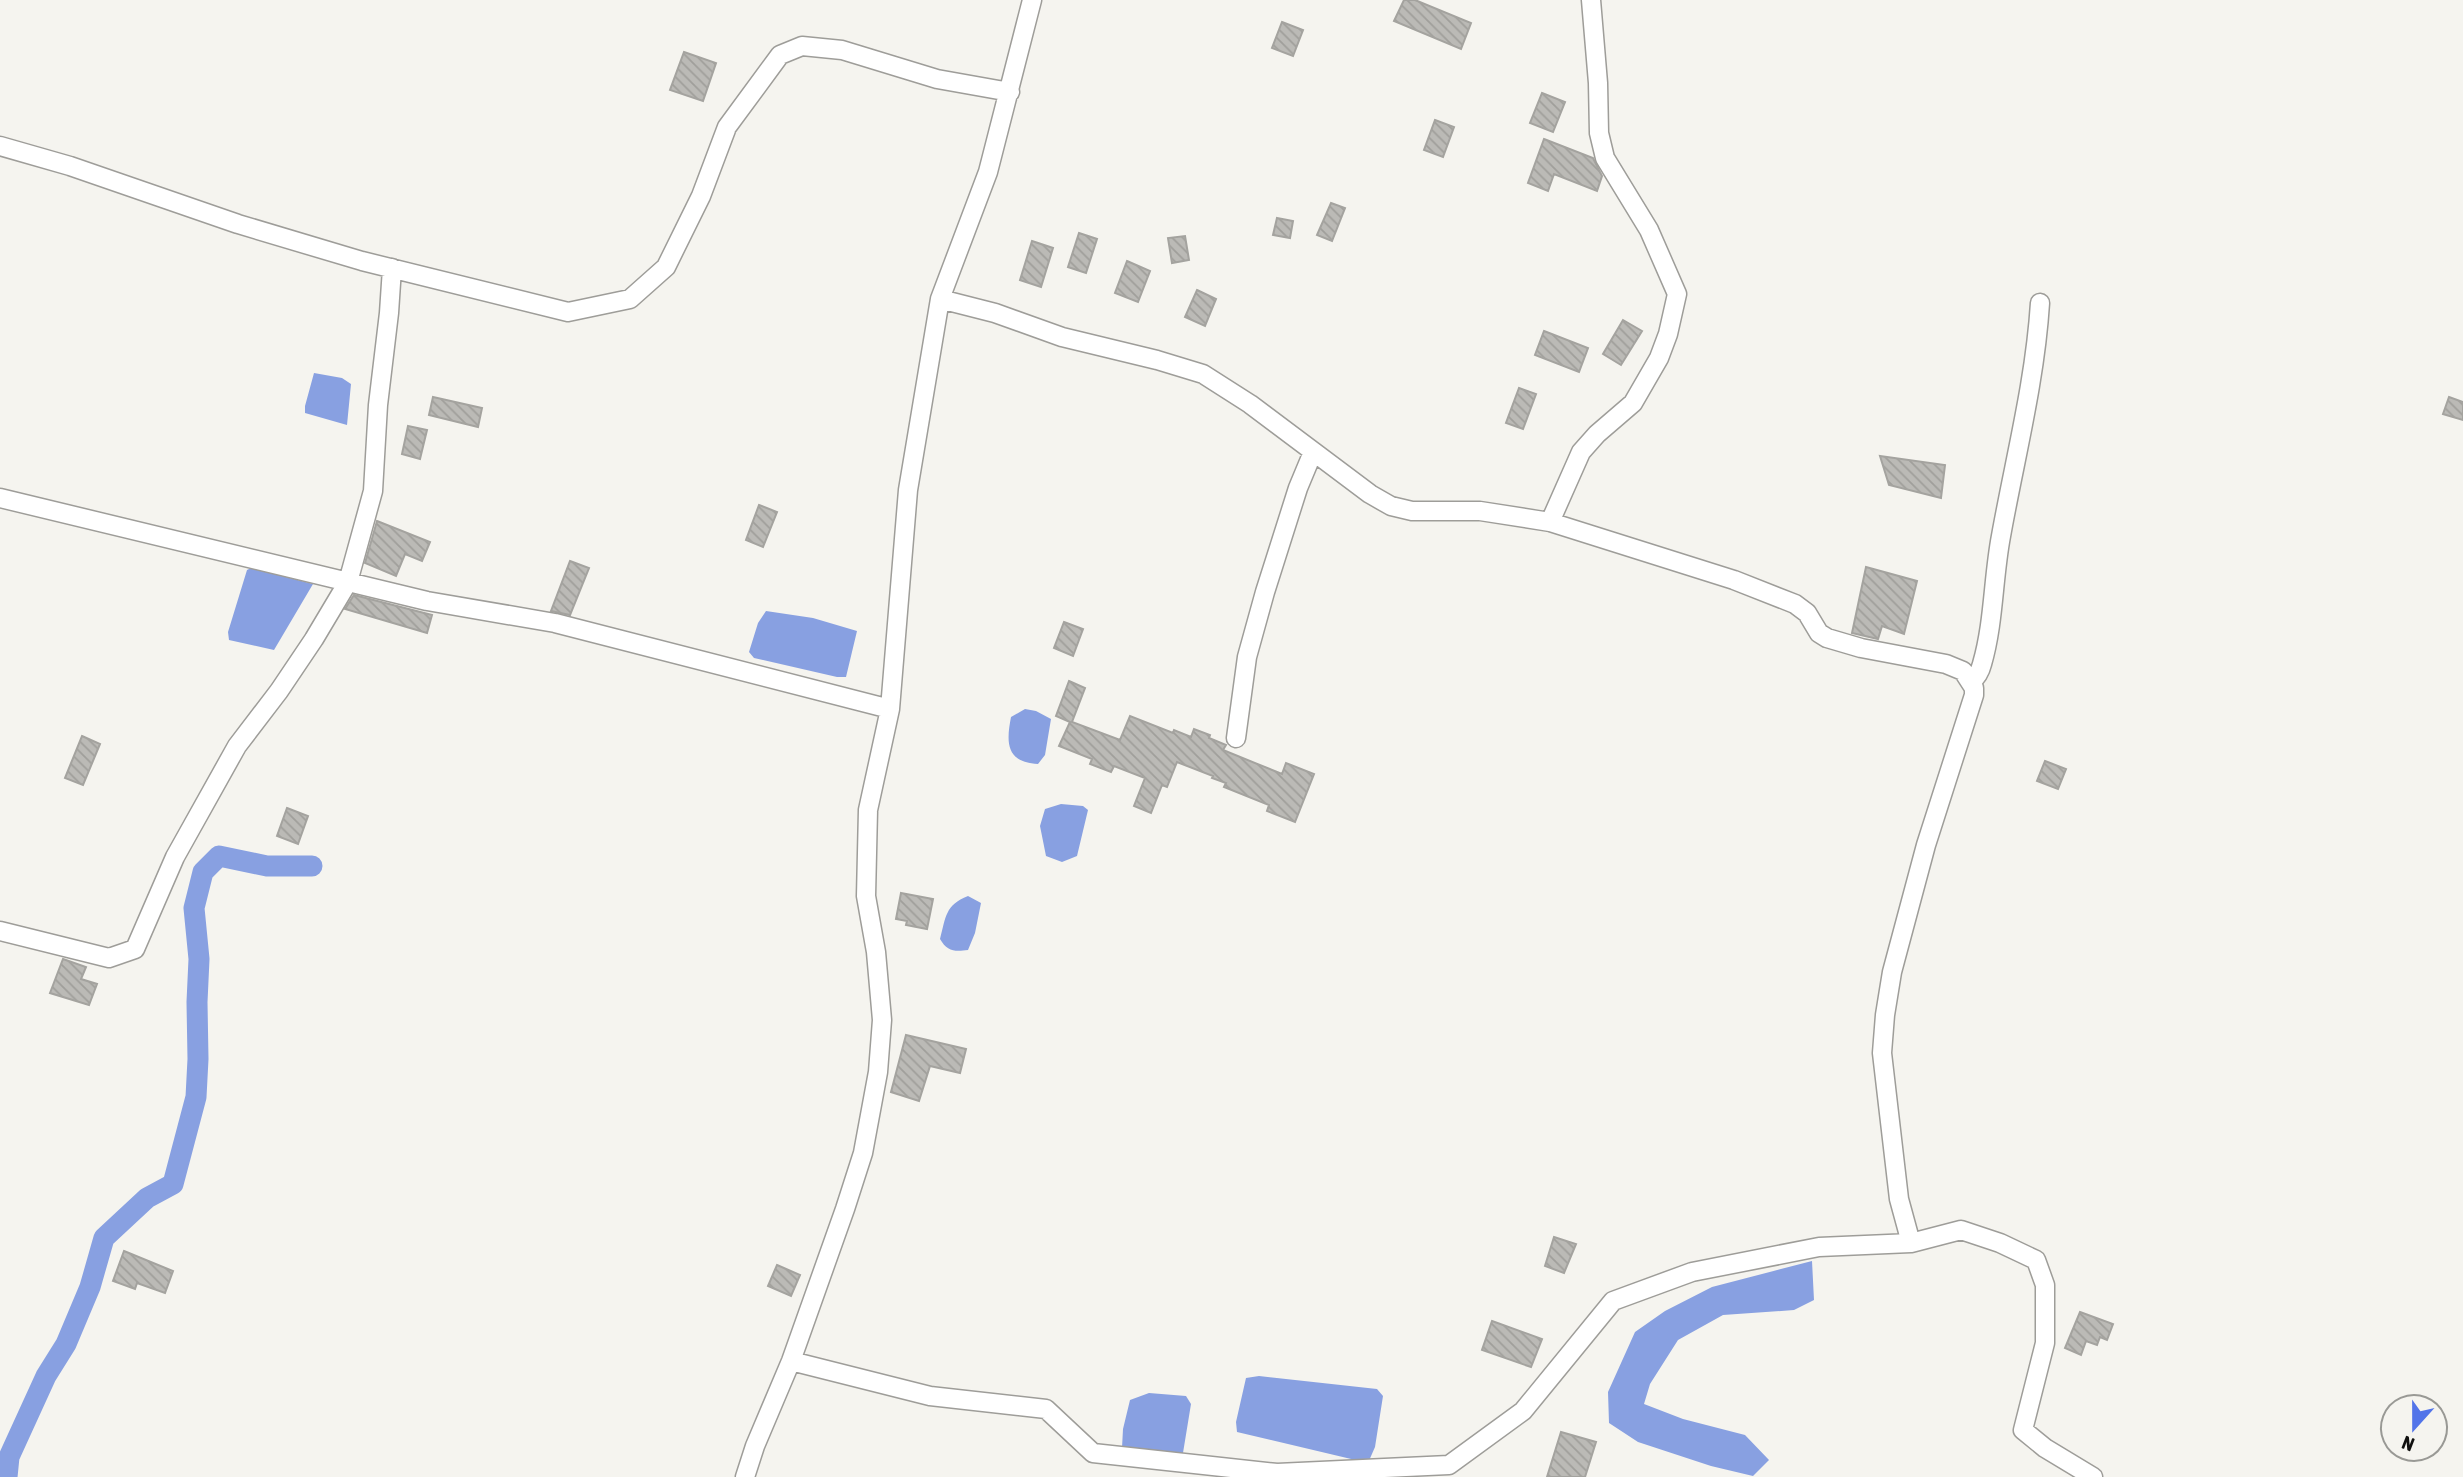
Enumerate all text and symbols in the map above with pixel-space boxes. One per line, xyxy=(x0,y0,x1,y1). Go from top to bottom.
north arrow xyxy=(2379,1393,2449,1463)
text: N xyxy=(2399,1432,2417,1456)

